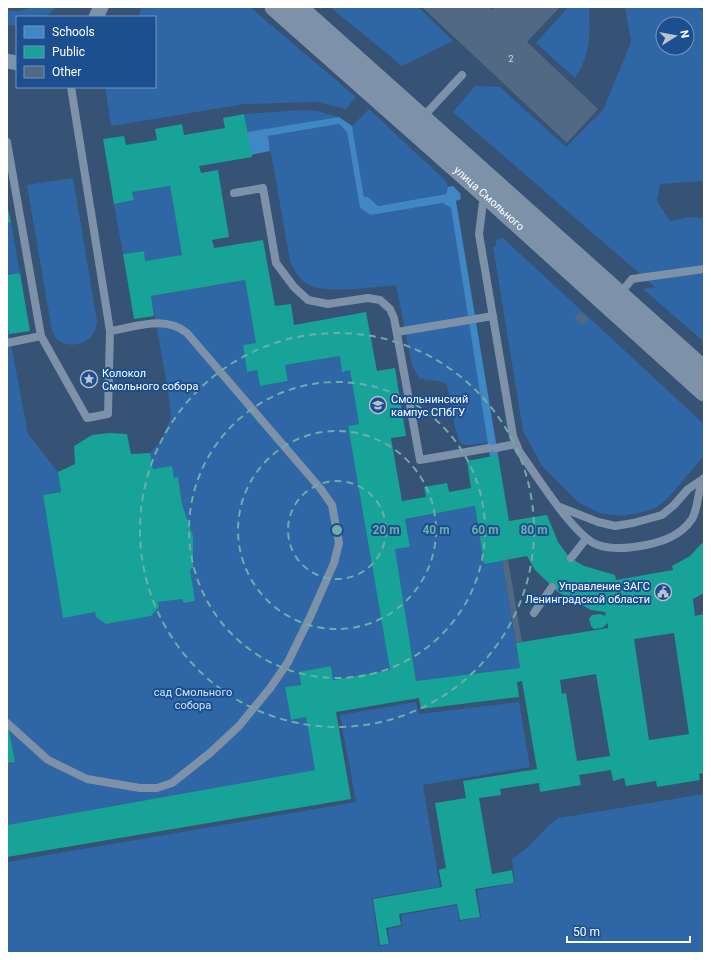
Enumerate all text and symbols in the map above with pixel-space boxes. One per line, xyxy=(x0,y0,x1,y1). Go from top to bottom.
legend xyxy=(16,16,156,88)
north arrow xyxy=(655,16,695,56)
text: Schools xyxy=(52,25,95,39)
text: N xyxy=(677,29,691,39)
text: Public xyxy=(52,45,85,59)
house number: 2 xyxy=(508,54,514,64)
text: Other xyxy=(52,65,81,79)
street label: улица Смольного xyxy=(451,164,527,234)
place label: Колокол Смольного собора xyxy=(102,367,199,393)
place icon: Колокол Смольного собора xyxy=(79,369,99,389)
place label: Смольнинский кампус СПбГУ xyxy=(391,393,468,419)
school or university icon: Смольнинский кампус СПбГУ xyxy=(368,395,388,415)
centre of rings xyxy=(330,523,344,537)
text: 20 m xyxy=(372,523,400,537)
text: 40 m xyxy=(422,523,450,537)
text: 60 m xyxy=(471,523,499,537)
text: 80 m xyxy=(520,523,548,537)
place label: Управление ЗАГС Ленинградской области xyxy=(525,580,650,606)
public building icon: Управление ЗАГС Ленинградской области xyxy=(653,582,673,602)
park label: сад Смольного собора xyxy=(154,686,232,712)
scale bar xyxy=(567,918,690,944)
text: 50 m xyxy=(573,925,600,939)

